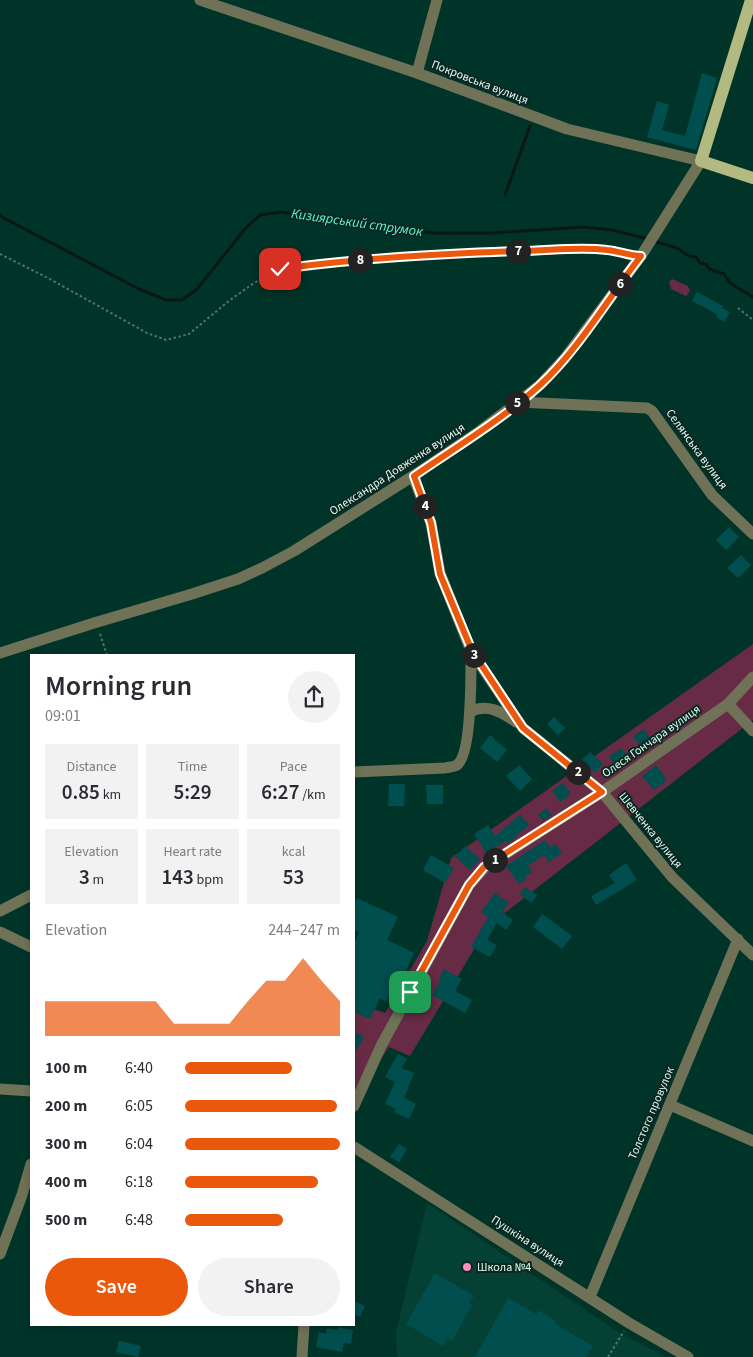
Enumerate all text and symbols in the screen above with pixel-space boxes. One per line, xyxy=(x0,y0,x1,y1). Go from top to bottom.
street label: Покровська вулиця xyxy=(429,56,531,109)
water label: Кизиярський струмок xyxy=(290,204,424,242)
pin: 7 xyxy=(506,238,530,264)
text: 7 xyxy=(515,241,522,261)
pin xyxy=(259,248,301,290)
pin: 8 xyxy=(348,248,372,272)
text: 8 xyxy=(357,250,364,270)
icon: check xyxy=(266,255,294,283)
pin: 6 xyxy=(608,272,632,296)
text: 6 xyxy=(617,274,624,294)
pin: 5 xyxy=(504,390,530,416)
text: 5 xyxy=(514,393,521,413)
street label: Селянська вулиця xyxy=(662,406,731,493)
street label: Олександра Довженка вулиця xyxy=(326,419,468,520)
pin: 4 xyxy=(412,494,438,518)
text: 4 xyxy=(422,496,429,516)
pin: 3 xyxy=(462,642,486,668)
text: 3 xyxy=(471,645,478,665)
text: Morning run xyxy=(45,666,192,706)
button: share xyxy=(288,671,340,723)
street label: Олеся Гончара вулиця xyxy=(599,701,704,782)
text: 09:01 xyxy=(45,705,81,727)
text: Distance xyxy=(67,757,116,777)
text: Time xyxy=(178,757,207,777)
text: Pace xyxy=(280,757,307,777)
pin: 2 xyxy=(566,760,590,784)
text: 2 xyxy=(575,762,582,782)
text: 0.85 xyxy=(62,777,100,807)
text: 5:29 xyxy=(173,777,212,807)
text: 6:27 xyxy=(261,777,299,807)
text: km xyxy=(100,785,121,805)
text: /km xyxy=(299,785,326,805)
street label: Шевченка вулиця xyxy=(615,789,687,872)
text: Elevation xyxy=(64,842,119,862)
text: Heart rate xyxy=(163,842,222,862)
text: kcal xyxy=(282,842,305,862)
pin: 1 xyxy=(482,848,508,872)
text: 1 xyxy=(492,850,499,870)
text: 3 xyxy=(79,862,90,892)
text: 143 xyxy=(161,862,194,892)
text: 53 xyxy=(283,862,304,892)
text: m xyxy=(90,870,104,890)
text: bpm xyxy=(194,870,224,890)
text: Elevation xyxy=(45,919,107,941)
text: 244–247 m xyxy=(268,919,340,941)
pin xyxy=(389,971,431,1013)
icon: arrive xyxy=(396,978,424,1006)
text: 100 m xyxy=(45,1057,87,1079)
text: 6:40 xyxy=(125,1057,153,1079)
street label: Толстого провулок xyxy=(624,1064,679,1162)
text: 200 m xyxy=(45,1095,87,1117)
text: 6:05 xyxy=(125,1095,153,1117)
text: 300 m xyxy=(45,1133,87,1155)
text: 6:04 xyxy=(125,1133,153,1155)
text: 400 m xyxy=(45,1171,87,1193)
text: 6:18 xyxy=(125,1171,153,1193)
text: 500 m xyxy=(45,1209,87,1231)
text: 6:48 xyxy=(125,1209,153,1231)
street label: Пушкіна вулиця xyxy=(488,1211,568,1271)
button: Save xyxy=(45,1258,188,1316)
button: Share xyxy=(198,1258,340,1316)
place label: Школа №4 xyxy=(477,1259,531,1276)
marker: Школа №4 xyxy=(461,1261,473,1273)

